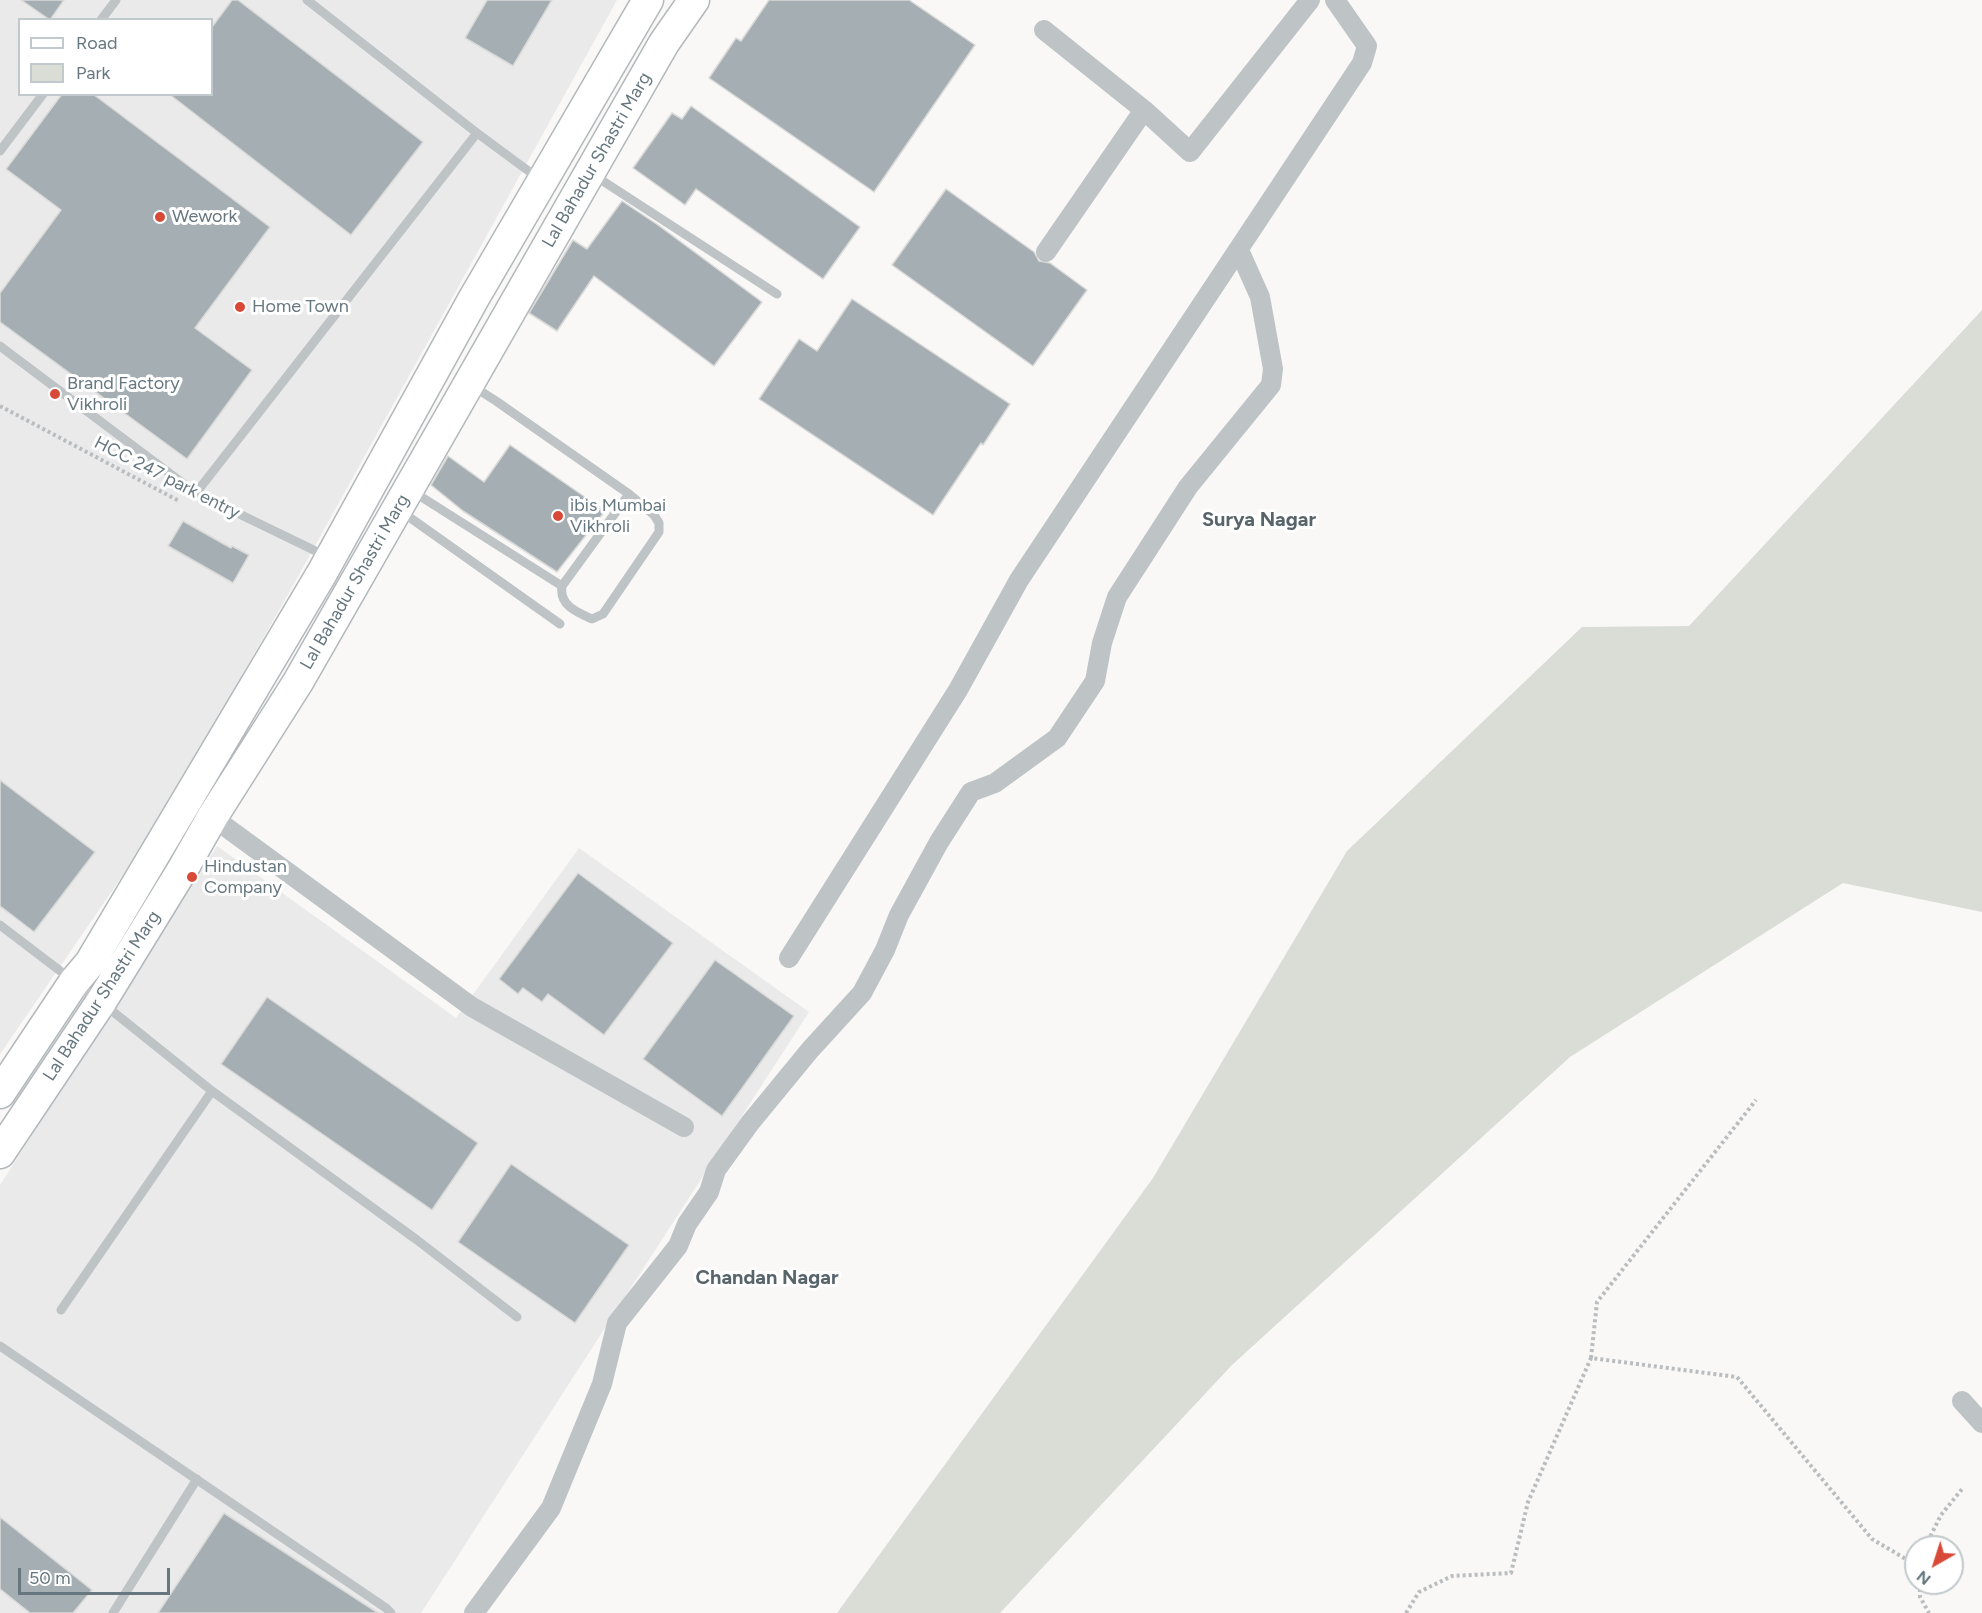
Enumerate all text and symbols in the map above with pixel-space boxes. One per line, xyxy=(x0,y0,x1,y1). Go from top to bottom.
legend xyxy=(18,18,213,96)
text: Road xyxy=(76,32,117,54)
text: Park xyxy=(76,62,110,84)
street label: Lal Bahadur Shastri Marg xyxy=(538,69,656,251)
place label: Wework xyxy=(172,206,237,228)
marker: Wework xyxy=(153,210,167,224)
place label: Home Town xyxy=(252,296,349,318)
marker: Home Town xyxy=(233,300,247,314)
place label: Brand Factory Vikhroli xyxy=(67,373,180,416)
marker: Brand Factory Vikhroli xyxy=(48,387,62,401)
street label: HCC 247 park entry xyxy=(91,432,243,524)
street label: Lal Bahadur Shastri Marg xyxy=(296,491,414,673)
place label: ibis Mumbai Vikhroli xyxy=(570,495,666,538)
district label: Surya Nagar xyxy=(1202,508,1316,532)
marker: ibis Mumbai Vikhroli xyxy=(551,509,565,523)
place label: Hindustan Company xyxy=(204,856,287,898)
marker: Hindustan Company xyxy=(185,870,199,884)
street label: Lal Bahadur Shastri Marg xyxy=(39,907,165,1085)
district label: Chandan Nagar xyxy=(696,1266,838,1290)
north arrow xyxy=(1904,1535,1964,1595)
scale bar xyxy=(21,1556,172,1594)
text: 50 m xyxy=(29,1567,71,1589)
text: N xyxy=(1913,1567,1934,1589)

